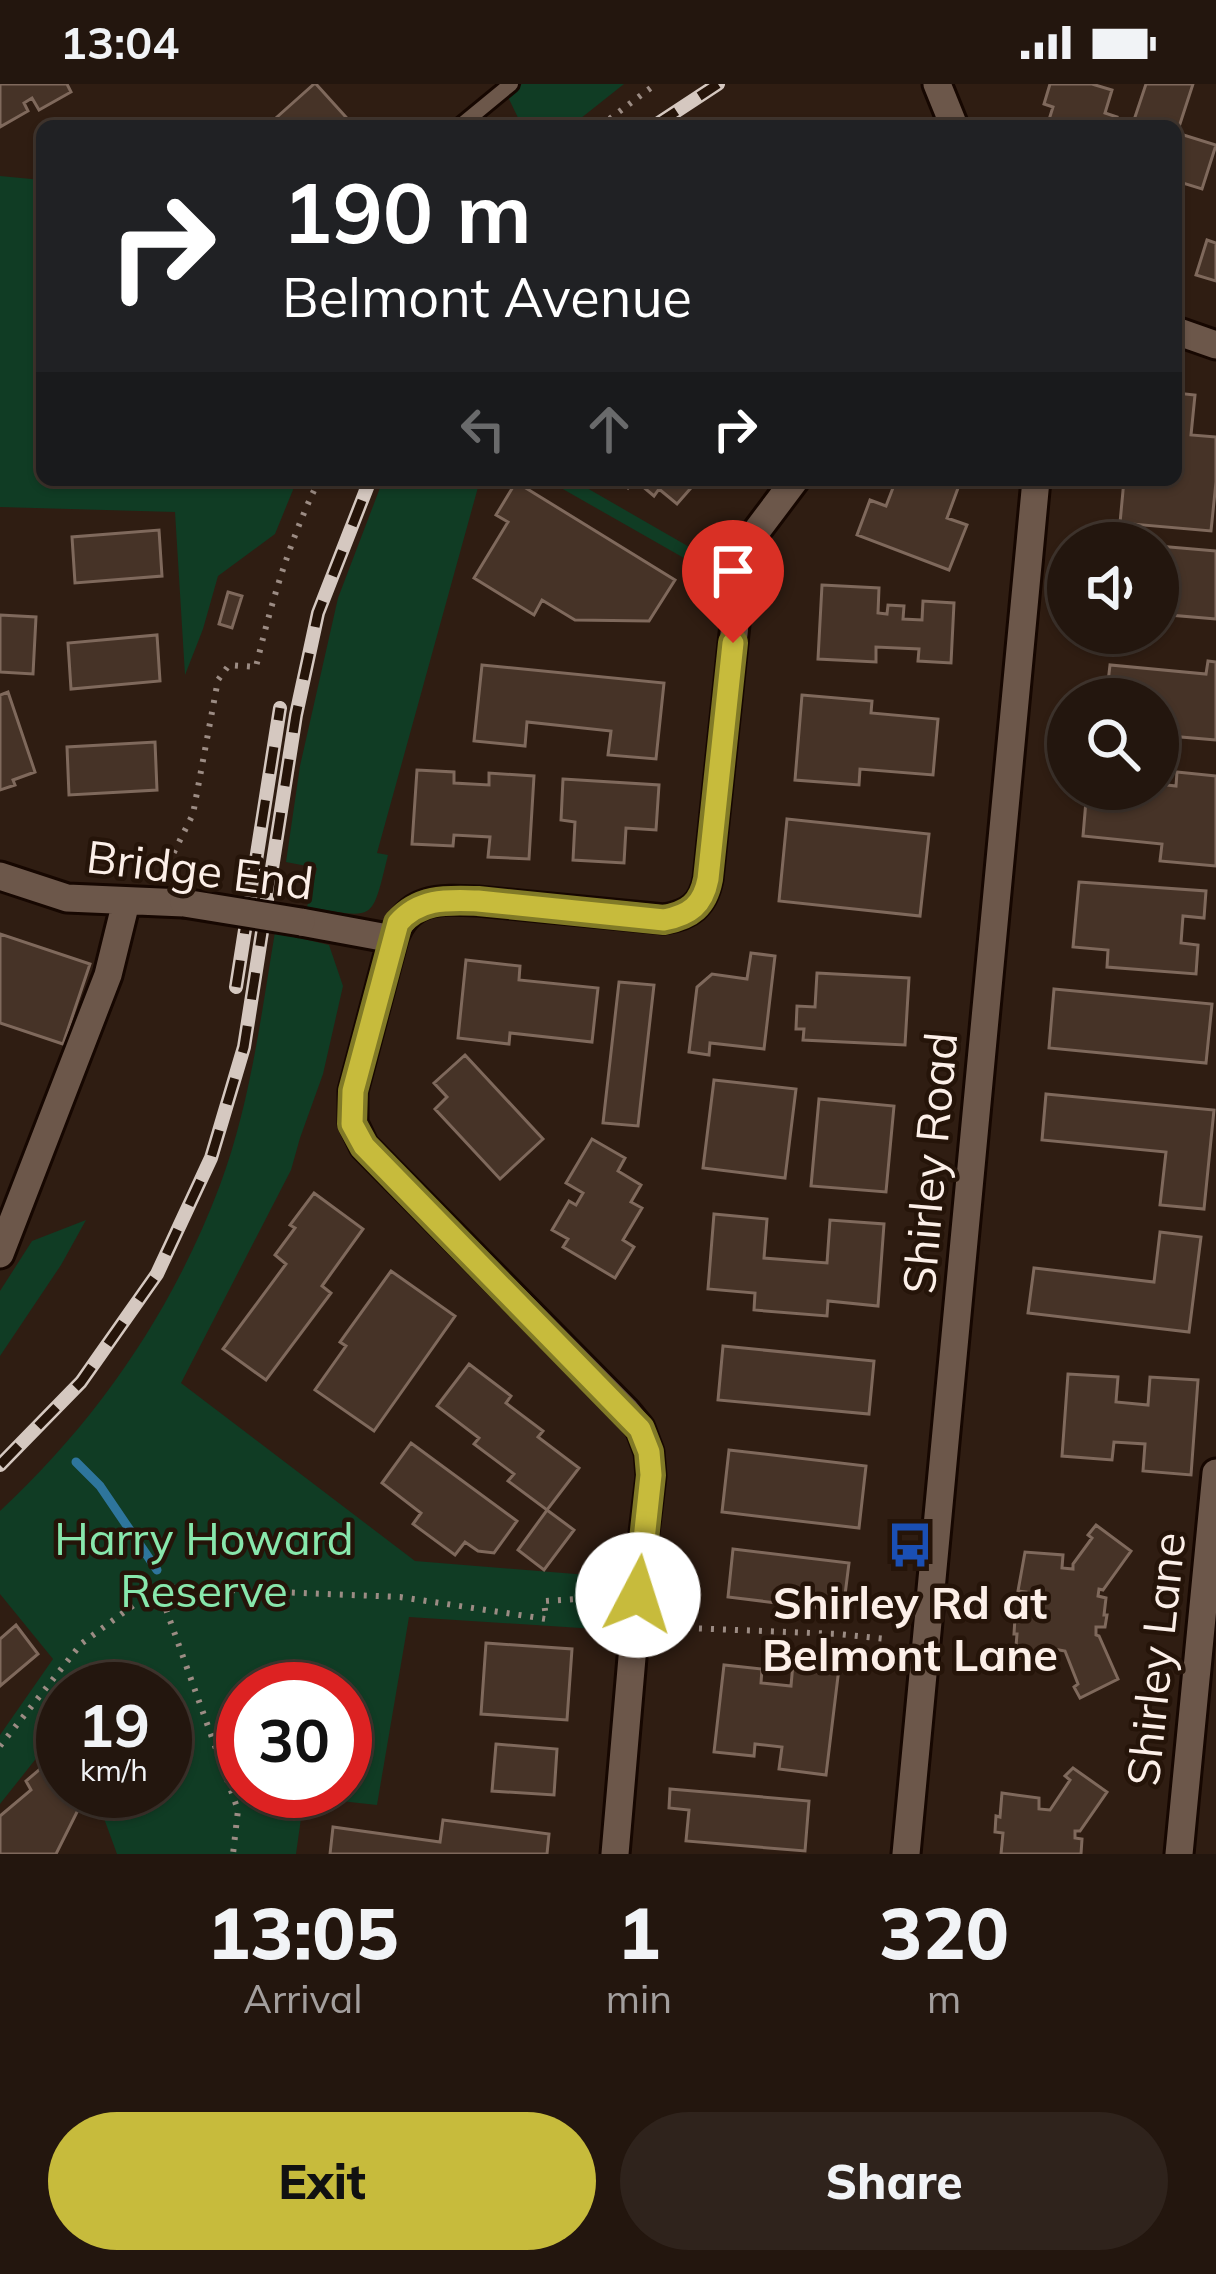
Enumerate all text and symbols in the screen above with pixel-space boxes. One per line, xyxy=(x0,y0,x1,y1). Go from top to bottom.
text: 13:04 xyxy=(60,14,179,70)
text: 190 m xyxy=(282,159,532,264)
icon: right xyxy=(84,168,240,324)
text: Belmont Avenue xyxy=(282,263,692,331)
icon: left xyxy=(450,396,516,462)
icon: ahead xyxy=(576,396,642,462)
icon: right xyxy=(702,396,768,462)
pin xyxy=(682,520,784,643)
map controls xyxy=(1047,522,1179,810)
button: sound xyxy=(1047,522,1179,654)
icon: arrive xyxy=(700,538,766,604)
button: search xyxy=(1047,678,1179,810)
street label: Bridge End xyxy=(84,827,317,911)
street label: Shirley Road xyxy=(890,1030,968,1296)
park label: Harry Howard Reserve xyxy=(54,1510,354,1618)
bus stop icon: Shirley Rd at Belmont Lane xyxy=(885,1520,935,1570)
street label: Shirley Lane xyxy=(1114,1529,1196,1788)
position arrow xyxy=(575,1532,701,1658)
place label: Shirley Rd at Belmont Lane xyxy=(762,1574,1058,1682)
speed limit sign: 30 xyxy=(216,1662,372,1818)
text: 19 xyxy=(78,1687,150,1762)
text: km/h xyxy=(80,1751,148,1789)
text: 13:05 xyxy=(207,1887,399,1977)
text: 1 xyxy=(617,1887,661,1977)
text: 320 xyxy=(879,1887,1009,1977)
text: Arrival xyxy=(243,1974,363,2023)
text: min xyxy=(606,1974,672,2023)
text: m xyxy=(927,1974,961,2023)
button: Exit xyxy=(48,2112,596,2250)
button: Share xyxy=(620,2112,1168,2250)

